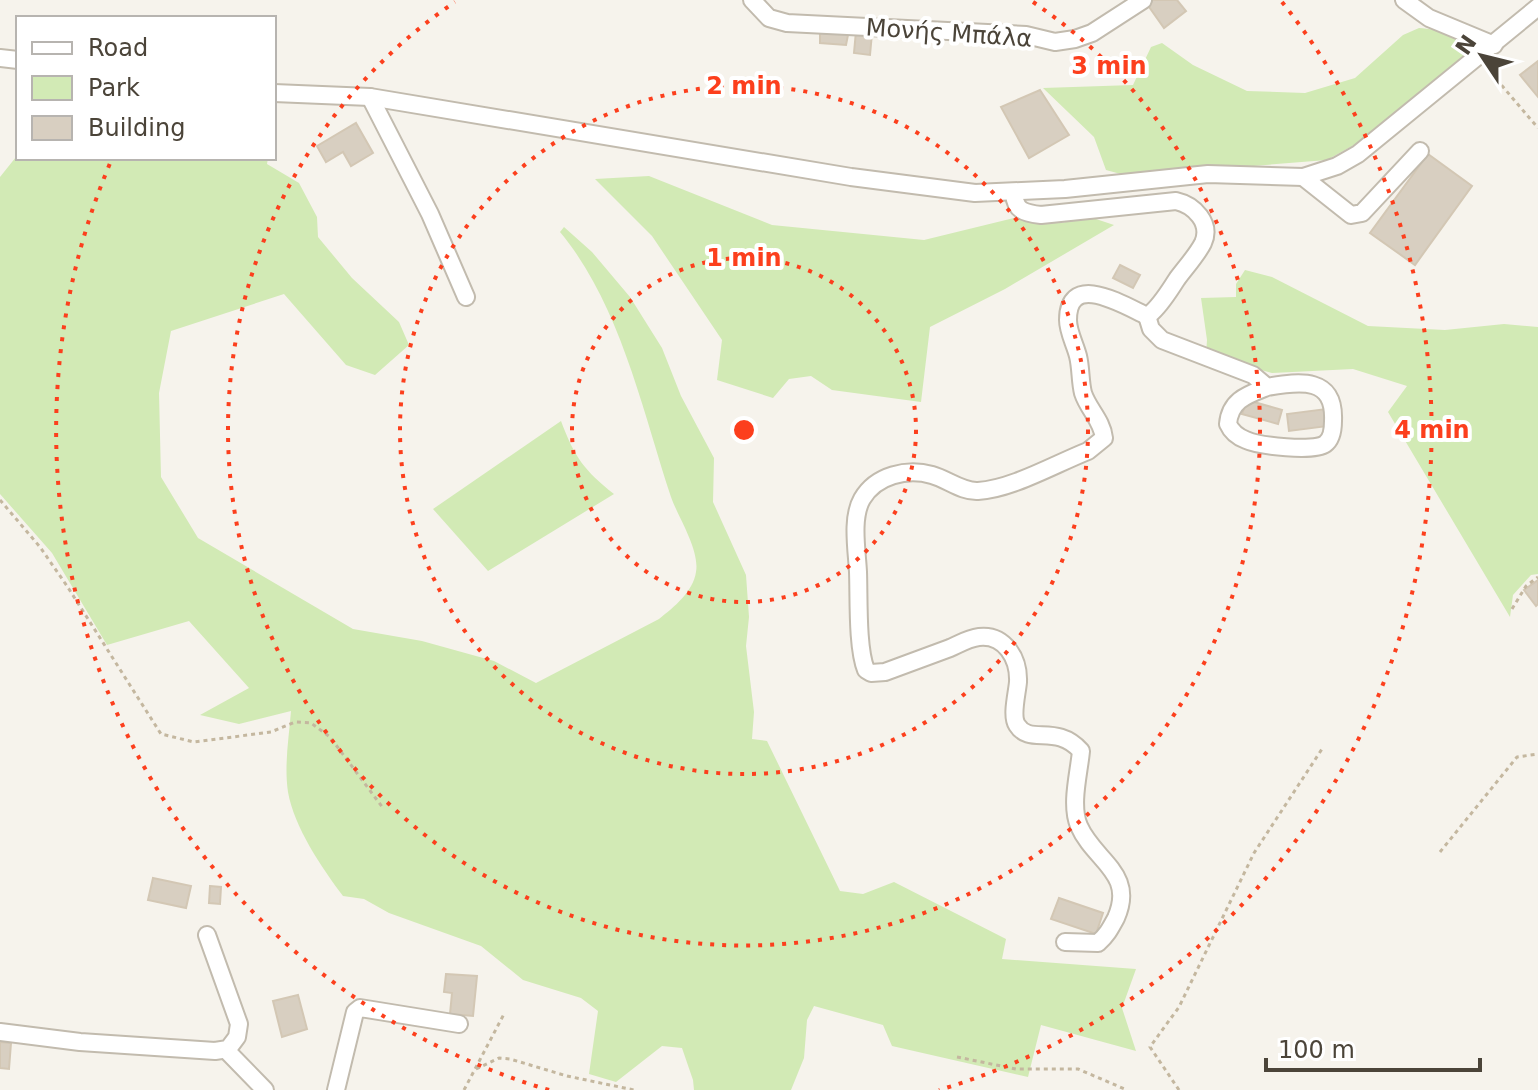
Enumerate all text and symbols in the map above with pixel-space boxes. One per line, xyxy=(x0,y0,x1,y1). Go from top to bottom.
street label: Μονής Μπάλα xyxy=(865,13,1033,53)
legend xyxy=(16,16,276,160)
north arrow xyxy=(1442,16,1522,96)
text: N xyxy=(1451,30,1482,60)
text: Road xyxy=(88,34,148,62)
text: 3 min xyxy=(1071,52,1147,80)
text: 2 min xyxy=(706,72,782,100)
text: Park xyxy=(88,74,140,102)
text: Building xyxy=(88,114,185,142)
text: 1 min xyxy=(706,244,782,272)
centre of rings xyxy=(730,416,758,444)
text: 4 min xyxy=(1394,416,1470,444)
scale bar xyxy=(1266,1022,1480,1072)
text: 100 m xyxy=(1278,1036,1355,1064)

